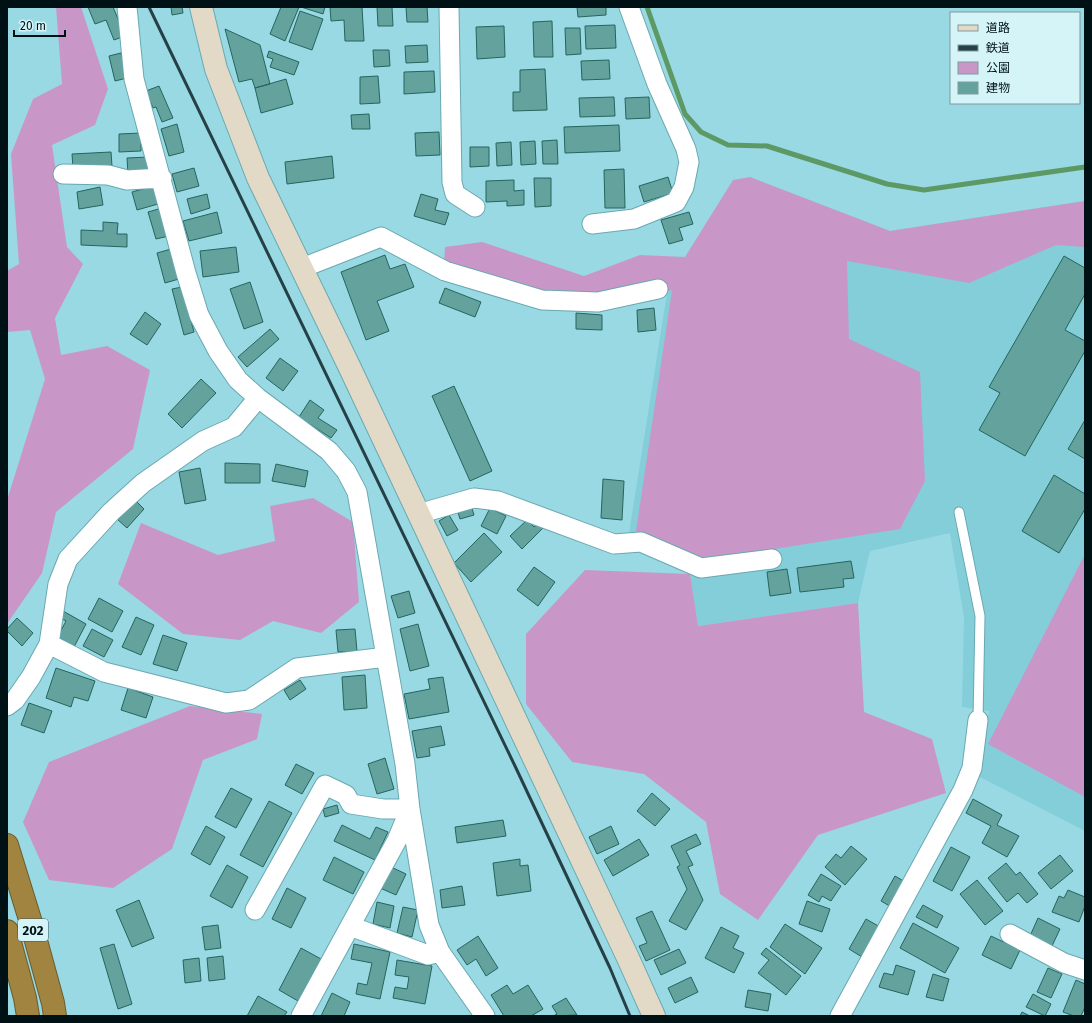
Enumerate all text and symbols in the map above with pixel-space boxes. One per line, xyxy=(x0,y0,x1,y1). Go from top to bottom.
scale bar xyxy=(14,12,65,38)
legend xyxy=(950,12,1080,104)
text: 20 m xyxy=(20,19,46,33)
text: 道路 xyxy=(986,21,1010,35)
text: 鉄道 xyxy=(986,41,1010,55)
text: 公園 xyxy=(986,61,1010,75)
text: 建物 xyxy=(986,81,1010,95)
road number: 202 xyxy=(18,919,48,941)

